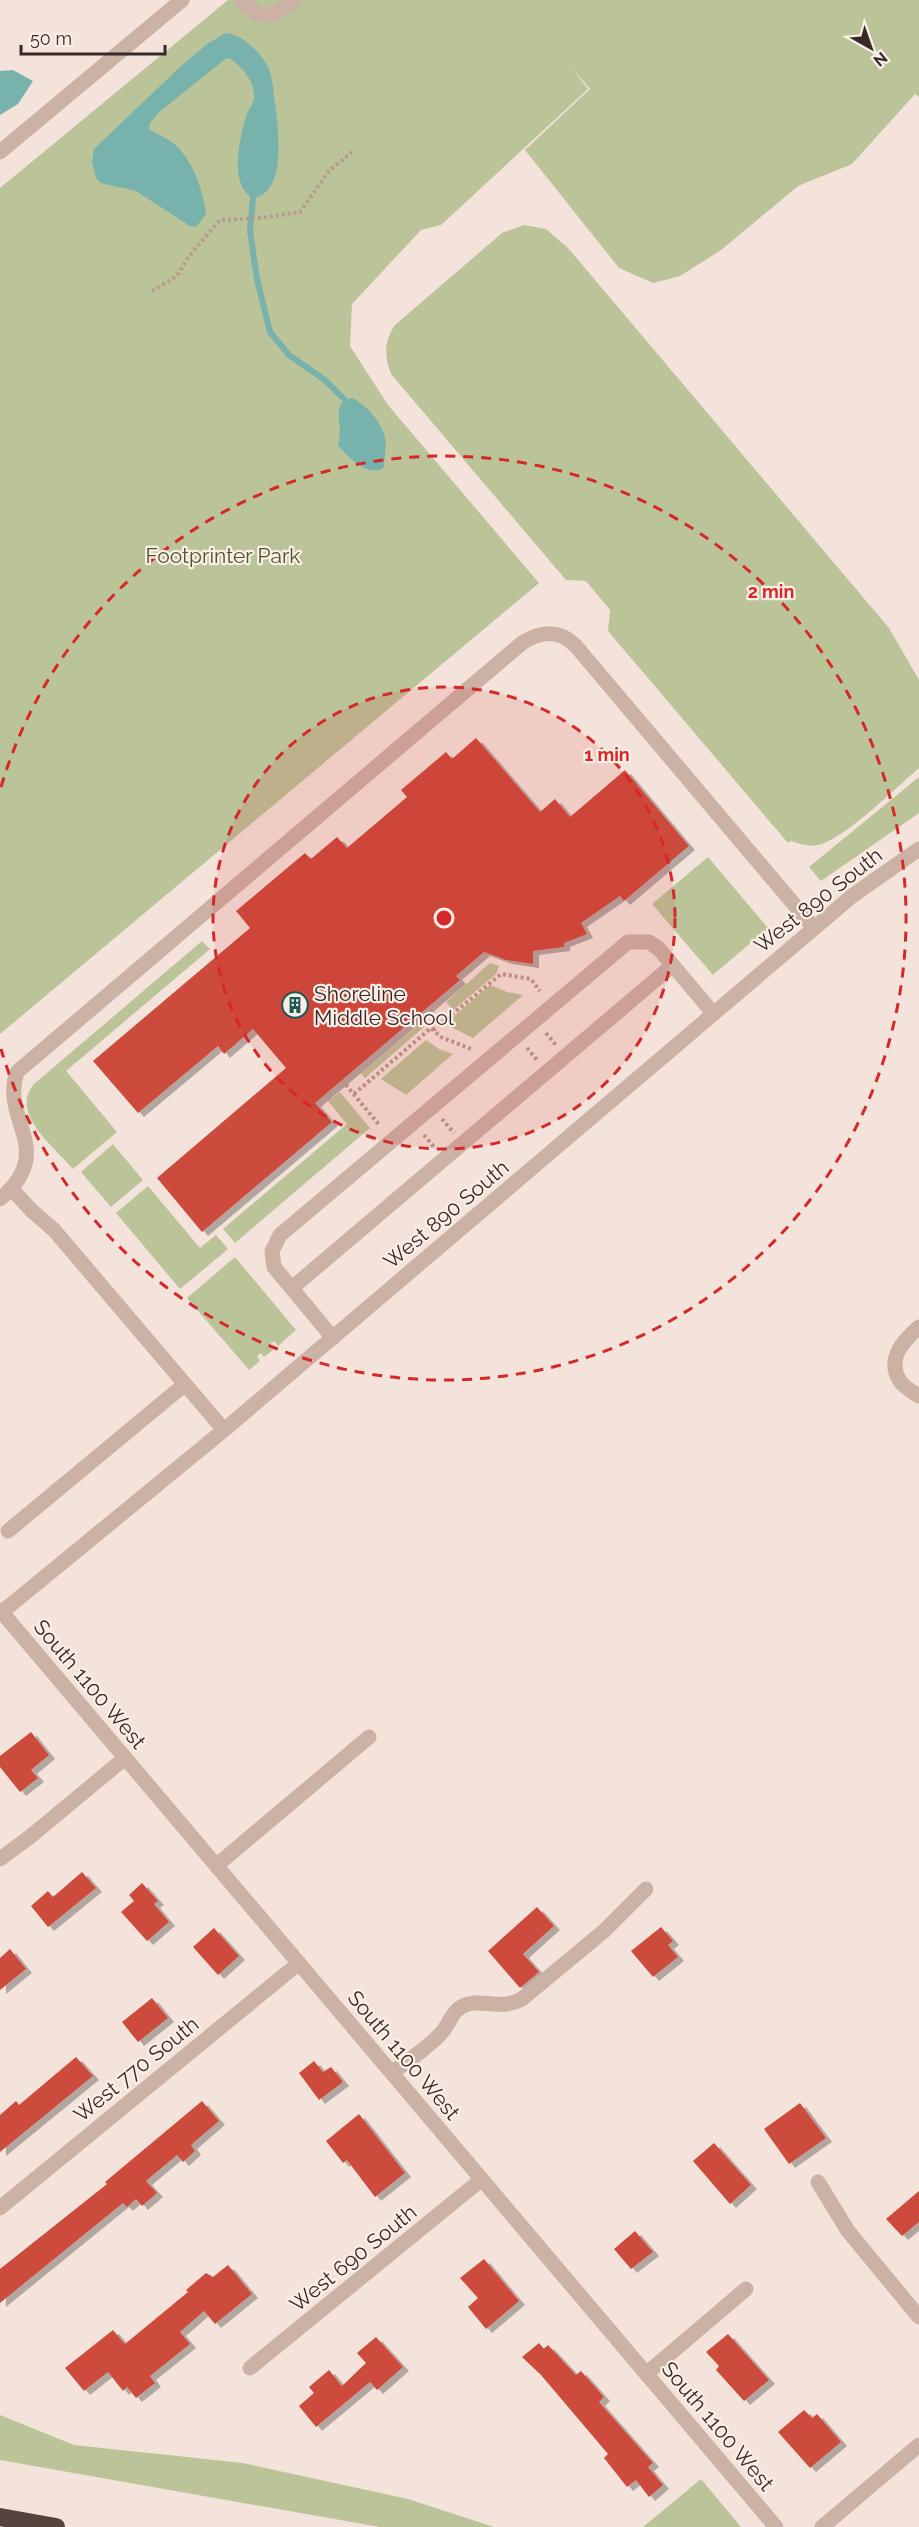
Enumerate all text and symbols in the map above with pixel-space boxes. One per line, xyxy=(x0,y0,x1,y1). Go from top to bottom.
scale bar xyxy=(21,18,165,56)
north arrow xyxy=(841,18,901,78)
text: 50 m xyxy=(30,28,72,49)
text: N xyxy=(870,48,891,70)
park label: Footprinter Park xyxy=(146,543,300,568)
text: 2 min xyxy=(748,581,794,602)
text: 1 min xyxy=(584,744,630,765)
street label: West 890 South xyxy=(749,842,887,958)
centre of rings xyxy=(434,908,454,928)
place label: Shoreline Middle School xyxy=(314,981,454,1030)
building icon: Shoreline Middle School xyxy=(280,990,310,1020)
street label: West 890 South xyxy=(378,1154,514,1274)
street label: South 1100 West xyxy=(29,1614,151,1754)
street label: South 1100 West xyxy=(343,1985,465,2125)
street label: West 770 South xyxy=(69,2011,203,2127)
street label: West 690 South xyxy=(285,2199,421,2317)
street label: South 1100 West xyxy=(657,2356,779,2496)

